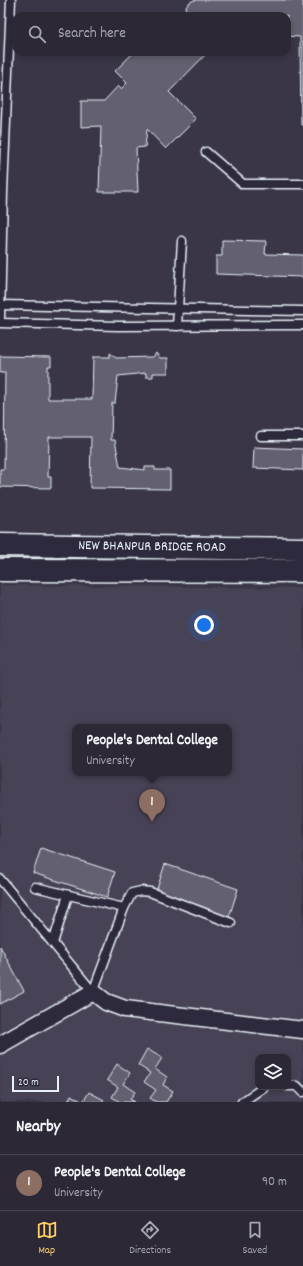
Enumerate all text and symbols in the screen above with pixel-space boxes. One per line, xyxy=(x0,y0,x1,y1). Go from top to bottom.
search box xyxy=(12,12,291,56)
icon: search xyxy=(26,23,48,45)
text: Search here xyxy=(58,23,126,45)
street label: NEW BHANPUR BRIDGE ROAD xyxy=(78,536,226,558)
your location xyxy=(194,615,214,635)
popup xyxy=(72,724,232,776)
text: People's Dental College xyxy=(86,730,218,752)
text: University xyxy=(86,752,135,771)
pin: 1 xyxy=(139,789,165,822)
map controls xyxy=(255,1054,291,1090)
button: layers xyxy=(255,1054,291,1090)
scale bar xyxy=(12,1074,59,1093)
text: 20 m xyxy=(18,1075,39,1091)
text: Nearby xyxy=(16,1116,60,1140)
text: People's Dental College xyxy=(54,1162,186,1184)
text: 1 xyxy=(28,1173,30,1192)
text: 90 m xyxy=(262,1173,287,1192)
text: University xyxy=(54,1184,103,1203)
tab: Map xyxy=(36,1219,58,1259)
tab: Directions xyxy=(129,1219,171,1259)
tab: Saved xyxy=(243,1219,267,1259)

